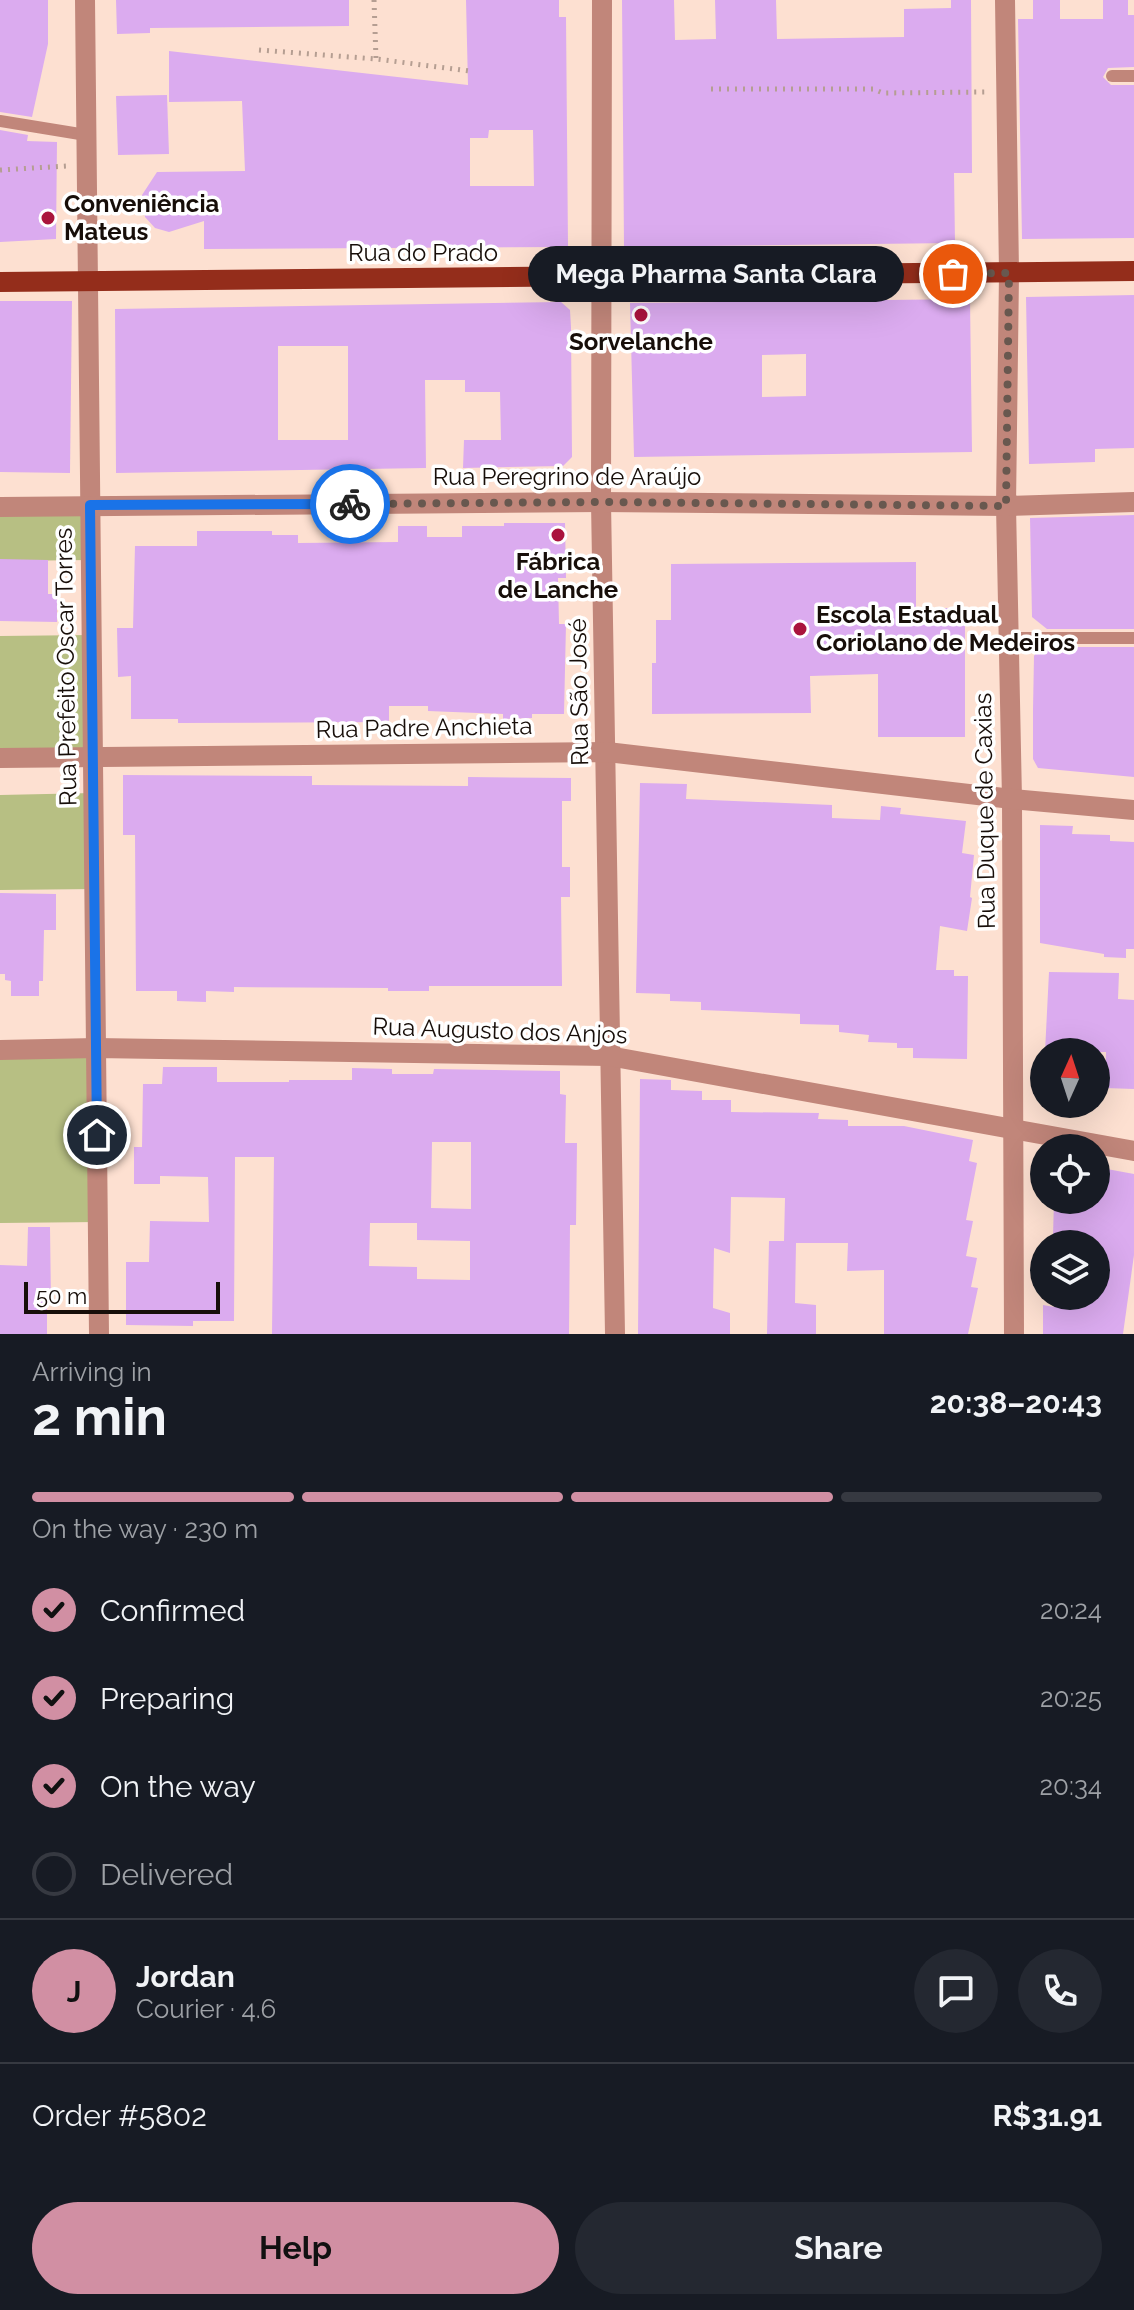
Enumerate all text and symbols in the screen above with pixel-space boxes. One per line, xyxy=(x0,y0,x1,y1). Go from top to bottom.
place label: Conveniência Mateus xyxy=(64,189,220,246)
marker: Conveniência Mateus xyxy=(39,209,57,227)
street label: Rua do Prado xyxy=(348,238,498,267)
pin xyxy=(919,240,987,308)
callout: Mega Pharma Santa Clara xyxy=(529,246,905,302)
icon: bag xyxy=(931,252,975,296)
text: Mega Pharma Santa Clara xyxy=(555,259,877,289)
marker: Sorvelanche xyxy=(632,306,650,324)
place label: Sorvelanche xyxy=(569,327,713,356)
street label: Rua Peregrino de Araújo xyxy=(433,462,701,491)
courier xyxy=(310,464,390,544)
icon: bike xyxy=(328,482,372,526)
marker: Fábrica de Lanche xyxy=(549,526,567,544)
street label: Rua Prefeito Oscar Torres xyxy=(49,528,82,806)
place label: Fábrica de Lanche xyxy=(498,547,618,604)
place label: Escola Estadual Coriolano de Medeiros xyxy=(816,600,1075,657)
street label: Rua São José xyxy=(563,618,594,766)
marker: Escola Estadual Coriolano de Medeiros xyxy=(791,620,809,638)
street label: Rua Duque de Caxias xyxy=(968,693,1001,929)
street label: Rua Padre Anchieta xyxy=(315,711,533,744)
street label: Rua Augusto dos Anjos xyxy=(372,1012,628,1049)
north arrow xyxy=(1030,1038,1110,1118)
map controls xyxy=(1030,1038,1110,1310)
pin xyxy=(63,1101,131,1169)
icon: home xyxy=(75,1113,119,1157)
button: locate xyxy=(1030,1134,1110,1214)
button: layers xyxy=(1030,1230,1110,1310)
scale bar xyxy=(24,1278,220,1314)
text: 50 m xyxy=(36,1283,87,1309)
text: Arriving in xyxy=(32,1357,152,1387)
text: 20:38–20:43 xyxy=(930,1385,1102,1420)
text: 2 min xyxy=(32,1386,167,1447)
text: On the way · 230 m xyxy=(32,1514,258,1544)
icon: check xyxy=(32,1588,76,1632)
text: Confirmed xyxy=(100,1593,245,1628)
text: 20:24 xyxy=(1040,1595,1102,1625)
icon: check xyxy=(32,1676,76,1720)
text: Preparing xyxy=(100,1681,234,1716)
text: 20:25 xyxy=(1040,1683,1102,1713)
icon: check xyxy=(32,1764,76,1808)
text: On the way xyxy=(100,1769,256,1804)
text: 20:34 xyxy=(1040,1771,1102,1801)
text: Delivered xyxy=(100,1857,233,1892)
button: chat xyxy=(914,1949,998,2033)
button: phone xyxy=(1018,1949,1102,2033)
text: Jordan xyxy=(136,1959,235,1994)
text: J xyxy=(67,1974,81,2009)
text: Courier · 4.6 xyxy=(136,1994,276,2024)
text: Order #5802 xyxy=(32,2098,207,2133)
text: R$31.91 xyxy=(992,2098,1102,2133)
button: Help xyxy=(32,2202,559,2294)
button: Share xyxy=(575,2202,1102,2294)

